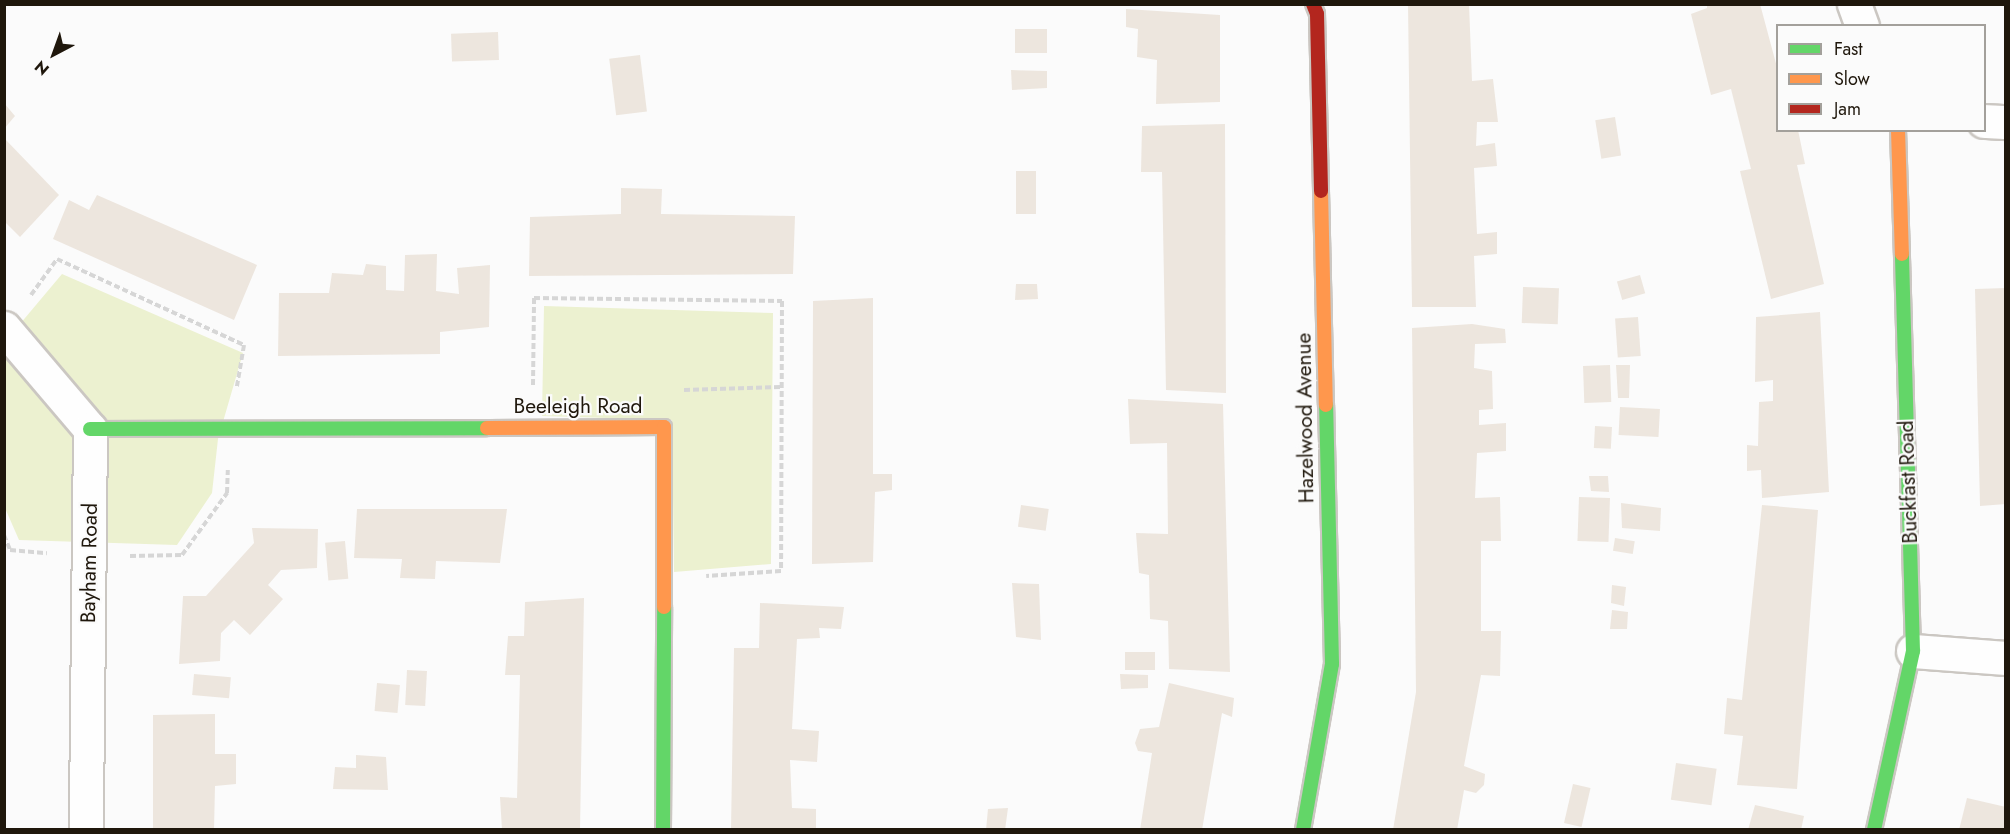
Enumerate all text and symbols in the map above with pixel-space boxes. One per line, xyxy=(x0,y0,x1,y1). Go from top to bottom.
north arrow xyxy=(24,24,84,84)
legend xyxy=(1776,24,1986,132)
text: Fast xyxy=(1834,36,1863,62)
text: N xyxy=(30,55,54,81)
text: Slow xyxy=(1834,66,1870,92)
text: Jam xyxy=(1834,96,1861,122)
street label: Hazelwood Avenue xyxy=(1291,332,1319,504)
street label: Beeleigh Road xyxy=(513,393,643,419)
street label: Buckfast Road xyxy=(1893,420,1923,544)
street label: Bayham Road xyxy=(75,503,103,623)

